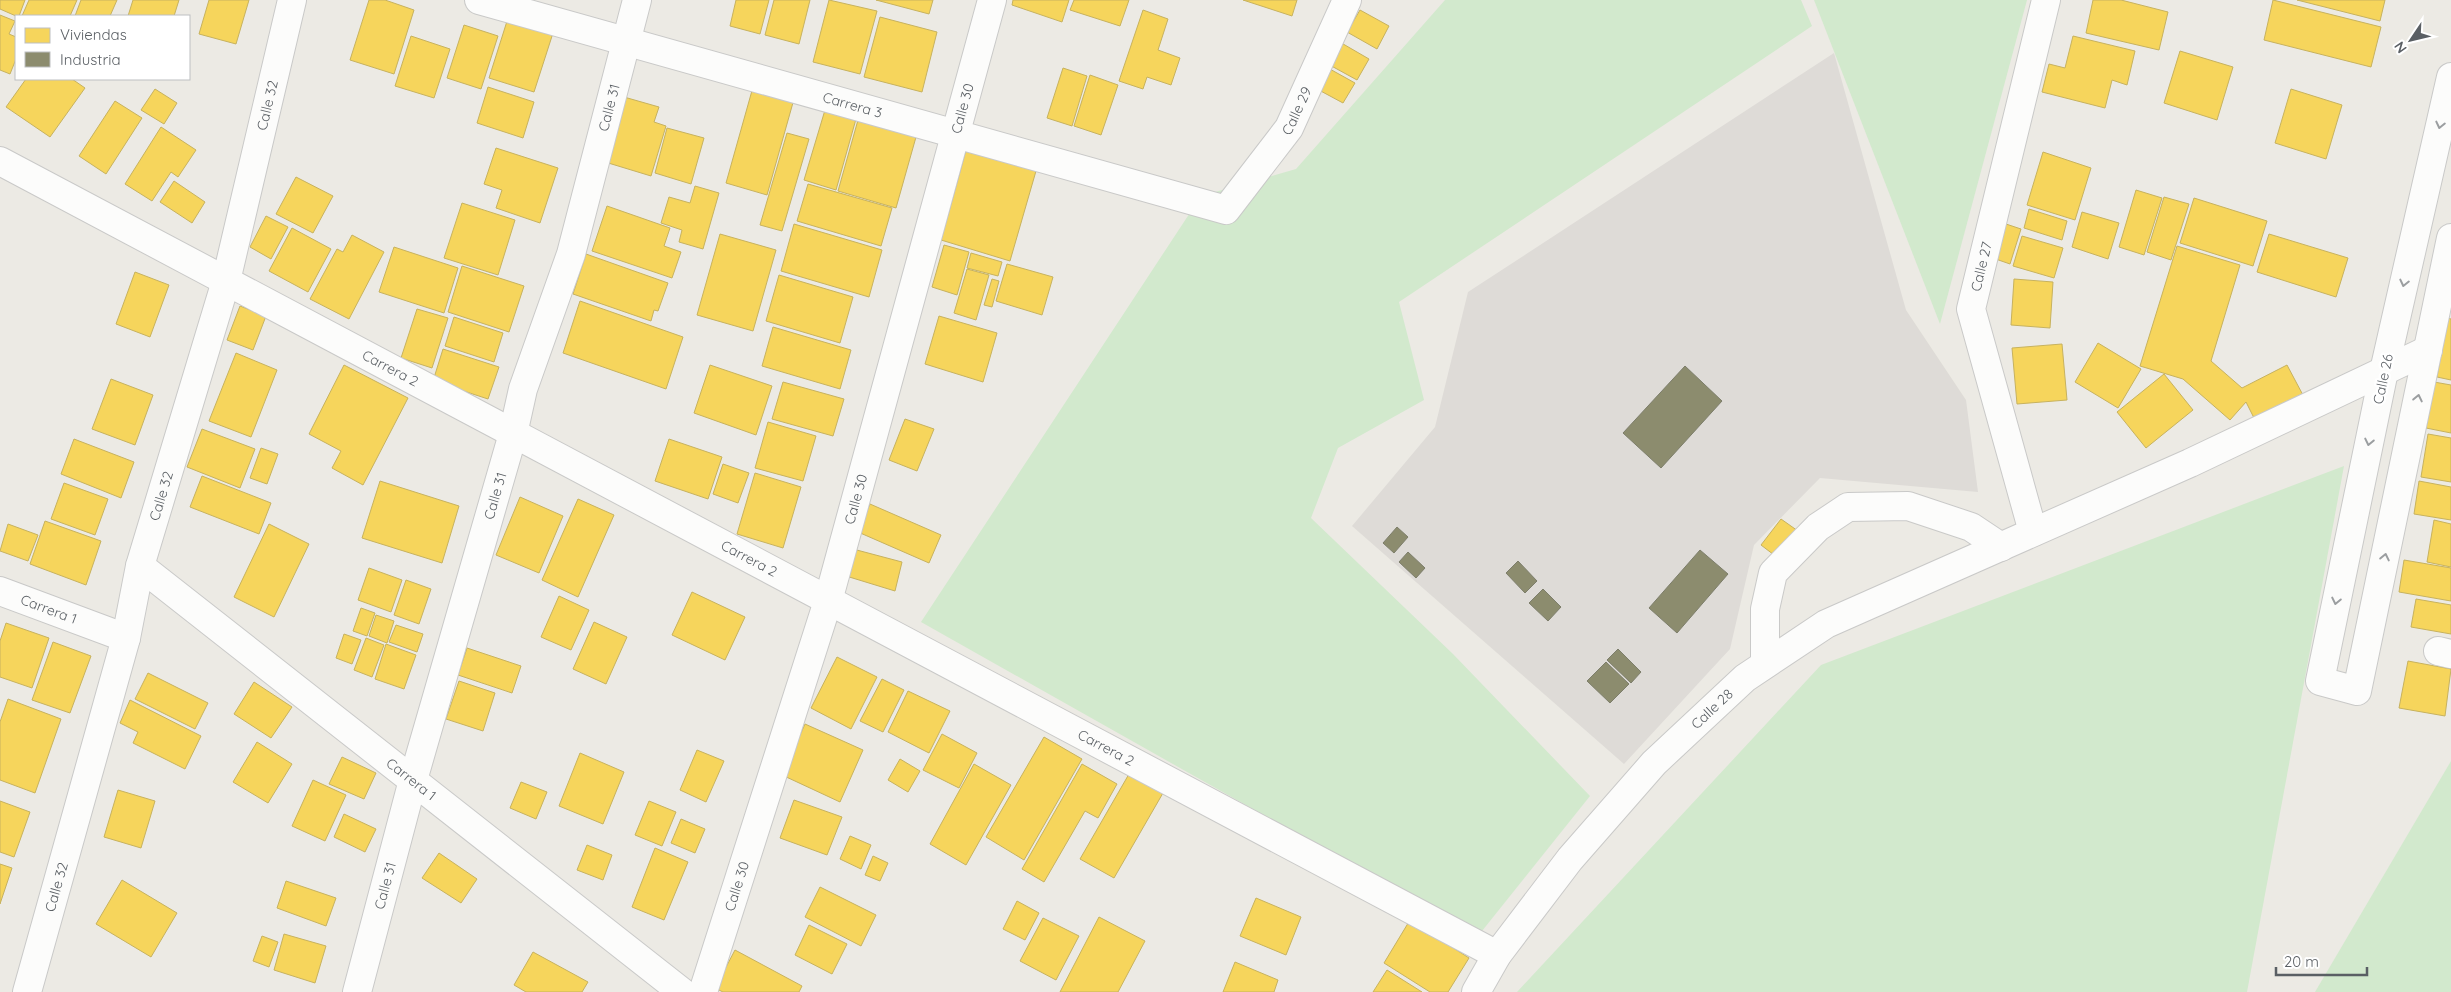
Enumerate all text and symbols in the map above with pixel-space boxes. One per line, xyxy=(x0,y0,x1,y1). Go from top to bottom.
legend xyxy=(15,15,190,80)
north arrow xyxy=(2386,15,2436,65)
text: Viviendas xyxy=(60,25,127,44)
text: N xyxy=(2390,38,2411,57)
text: Industria xyxy=(60,50,120,69)
street label: Calle 32 xyxy=(253,78,282,132)
street label: Calle 30 xyxy=(947,81,978,136)
street label: Calle 31 xyxy=(594,82,624,133)
street label: Calle 29 xyxy=(1278,84,1316,139)
street label: Carrera 3 xyxy=(821,88,884,122)
one-way arrow xyxy=(2435,120,2446,129)
street label: Calle 27 xyxy=(1967,240,1996,293)
one-way arrow xyxy=(2399,279,2410,288)
street label: Carrera 2 xyxy=(359,346,422,391)
street label: Calle 26 xyxy=(2369,352,2397,406)
one-way arrow xyxy=(2412,394,2423,403)
one-way arrow xyxy=(2365,438,2375,447)
street label: Calle 32 xyxy=(145,469,177,523)
street label: Calle 31 xyxy=(480,470,510,522)
street label: Calle 30 xyxy=(840,472,871,526)
street label: Carrera 2 xyxy=(718,536,781,581)
one-way arrow xyxy=(2379,553,2390,562)
street label: Carrera 1 xyxy=(18,590,79,628)
one-way arrow xyxy=(2332,597,2342,606)
street label: Calle 28 xyxy=(1687,685,1737,733)
street label: Carrera 2 xyxy=(1075,725,1138,770)
street label: Carrera 1 xyxy=(383,754,440,804)
street label: Calle 30 xyxy=(720,859,753,913)
street label: Calle 32 xyxy=(41,860,72,914)
street label: Calle 31 xyxy=(370,860,400,911)
scale bar xyxy=(2276,944,2367,976)
text: 20 m xyxy=(2284,952,2319,971)

